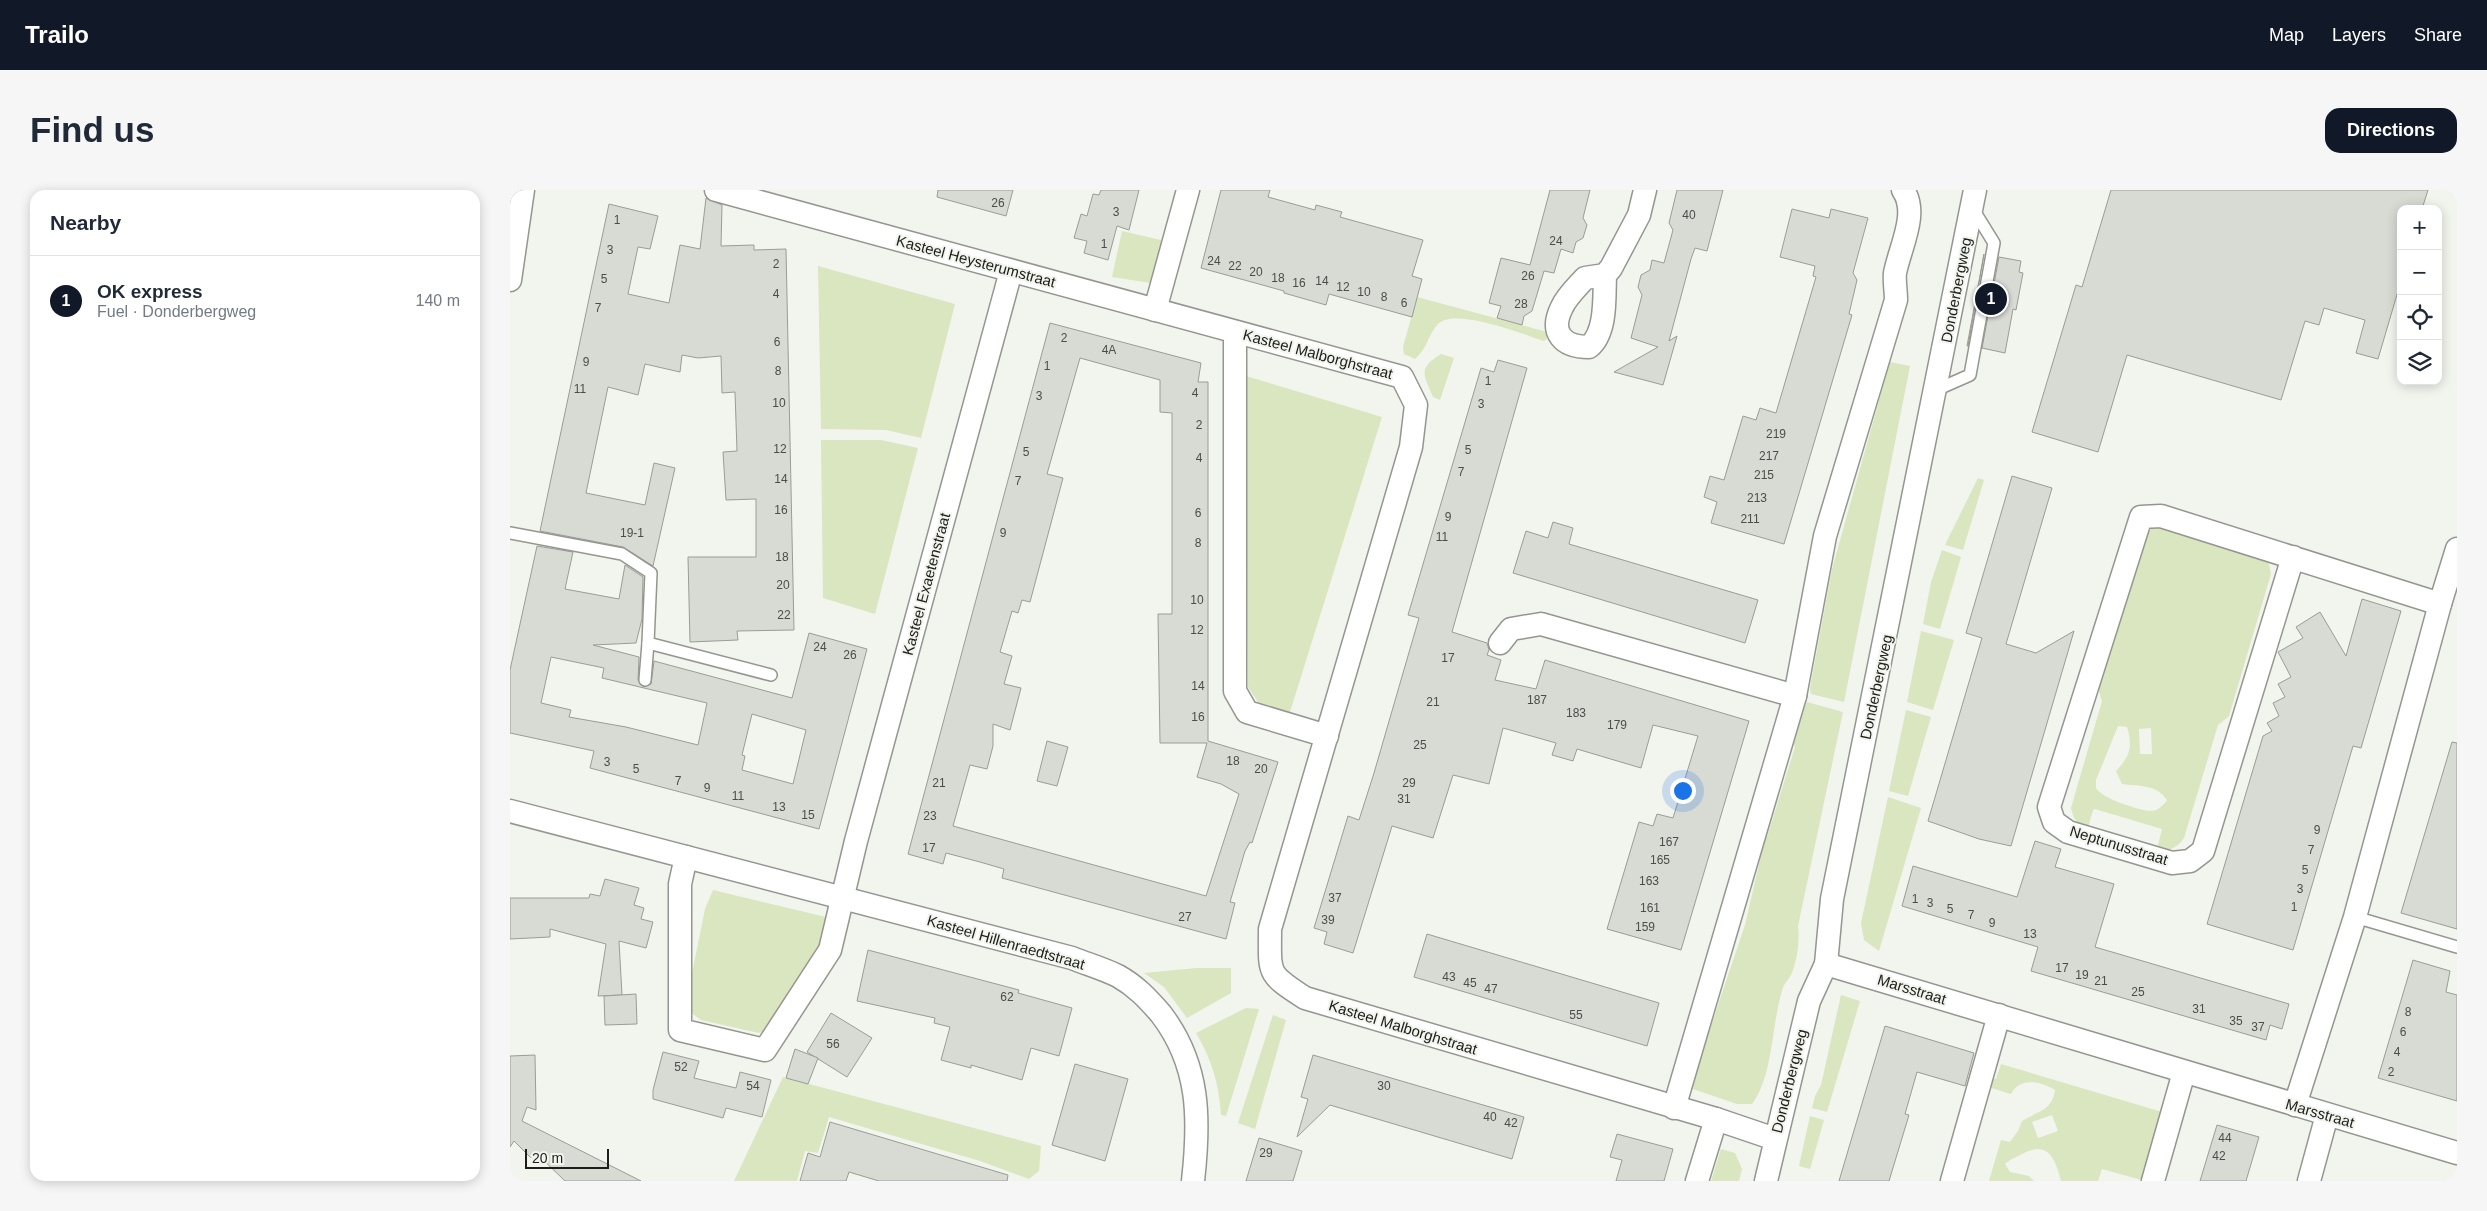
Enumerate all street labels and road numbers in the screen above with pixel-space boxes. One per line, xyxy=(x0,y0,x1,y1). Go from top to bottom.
street label: Kasteel Heysterumstraat xyxy=(894,232,1058,291)
street label: Donderbergweg xyxy=(1937,236,1975,344)
street label: Kasteel Malborghstraat xyxy=(1241,326,1395,382)
street label: Kasteel Exaetenstraat xyxy=(899,510,953,657)
street label: Donderbergweg xyxy=(1857,633,1895,741)
street label: Neptunusstraat xyxy=(2068,822,2171,868)
street label: Kasteel Hillenraedtstraat xyxy=(925,911,1088,973)
street label: Marsstraat xyxy=(1876,971,1949,1008)
street label: Kasteel Malborghstraat xyxy=(1327,996,1480,1058)
street label: Donderbergweg xyxy=(1768,1027,1810,1135)
street label: Marsstraat xyxy=(2284,1095,2357,1131)

